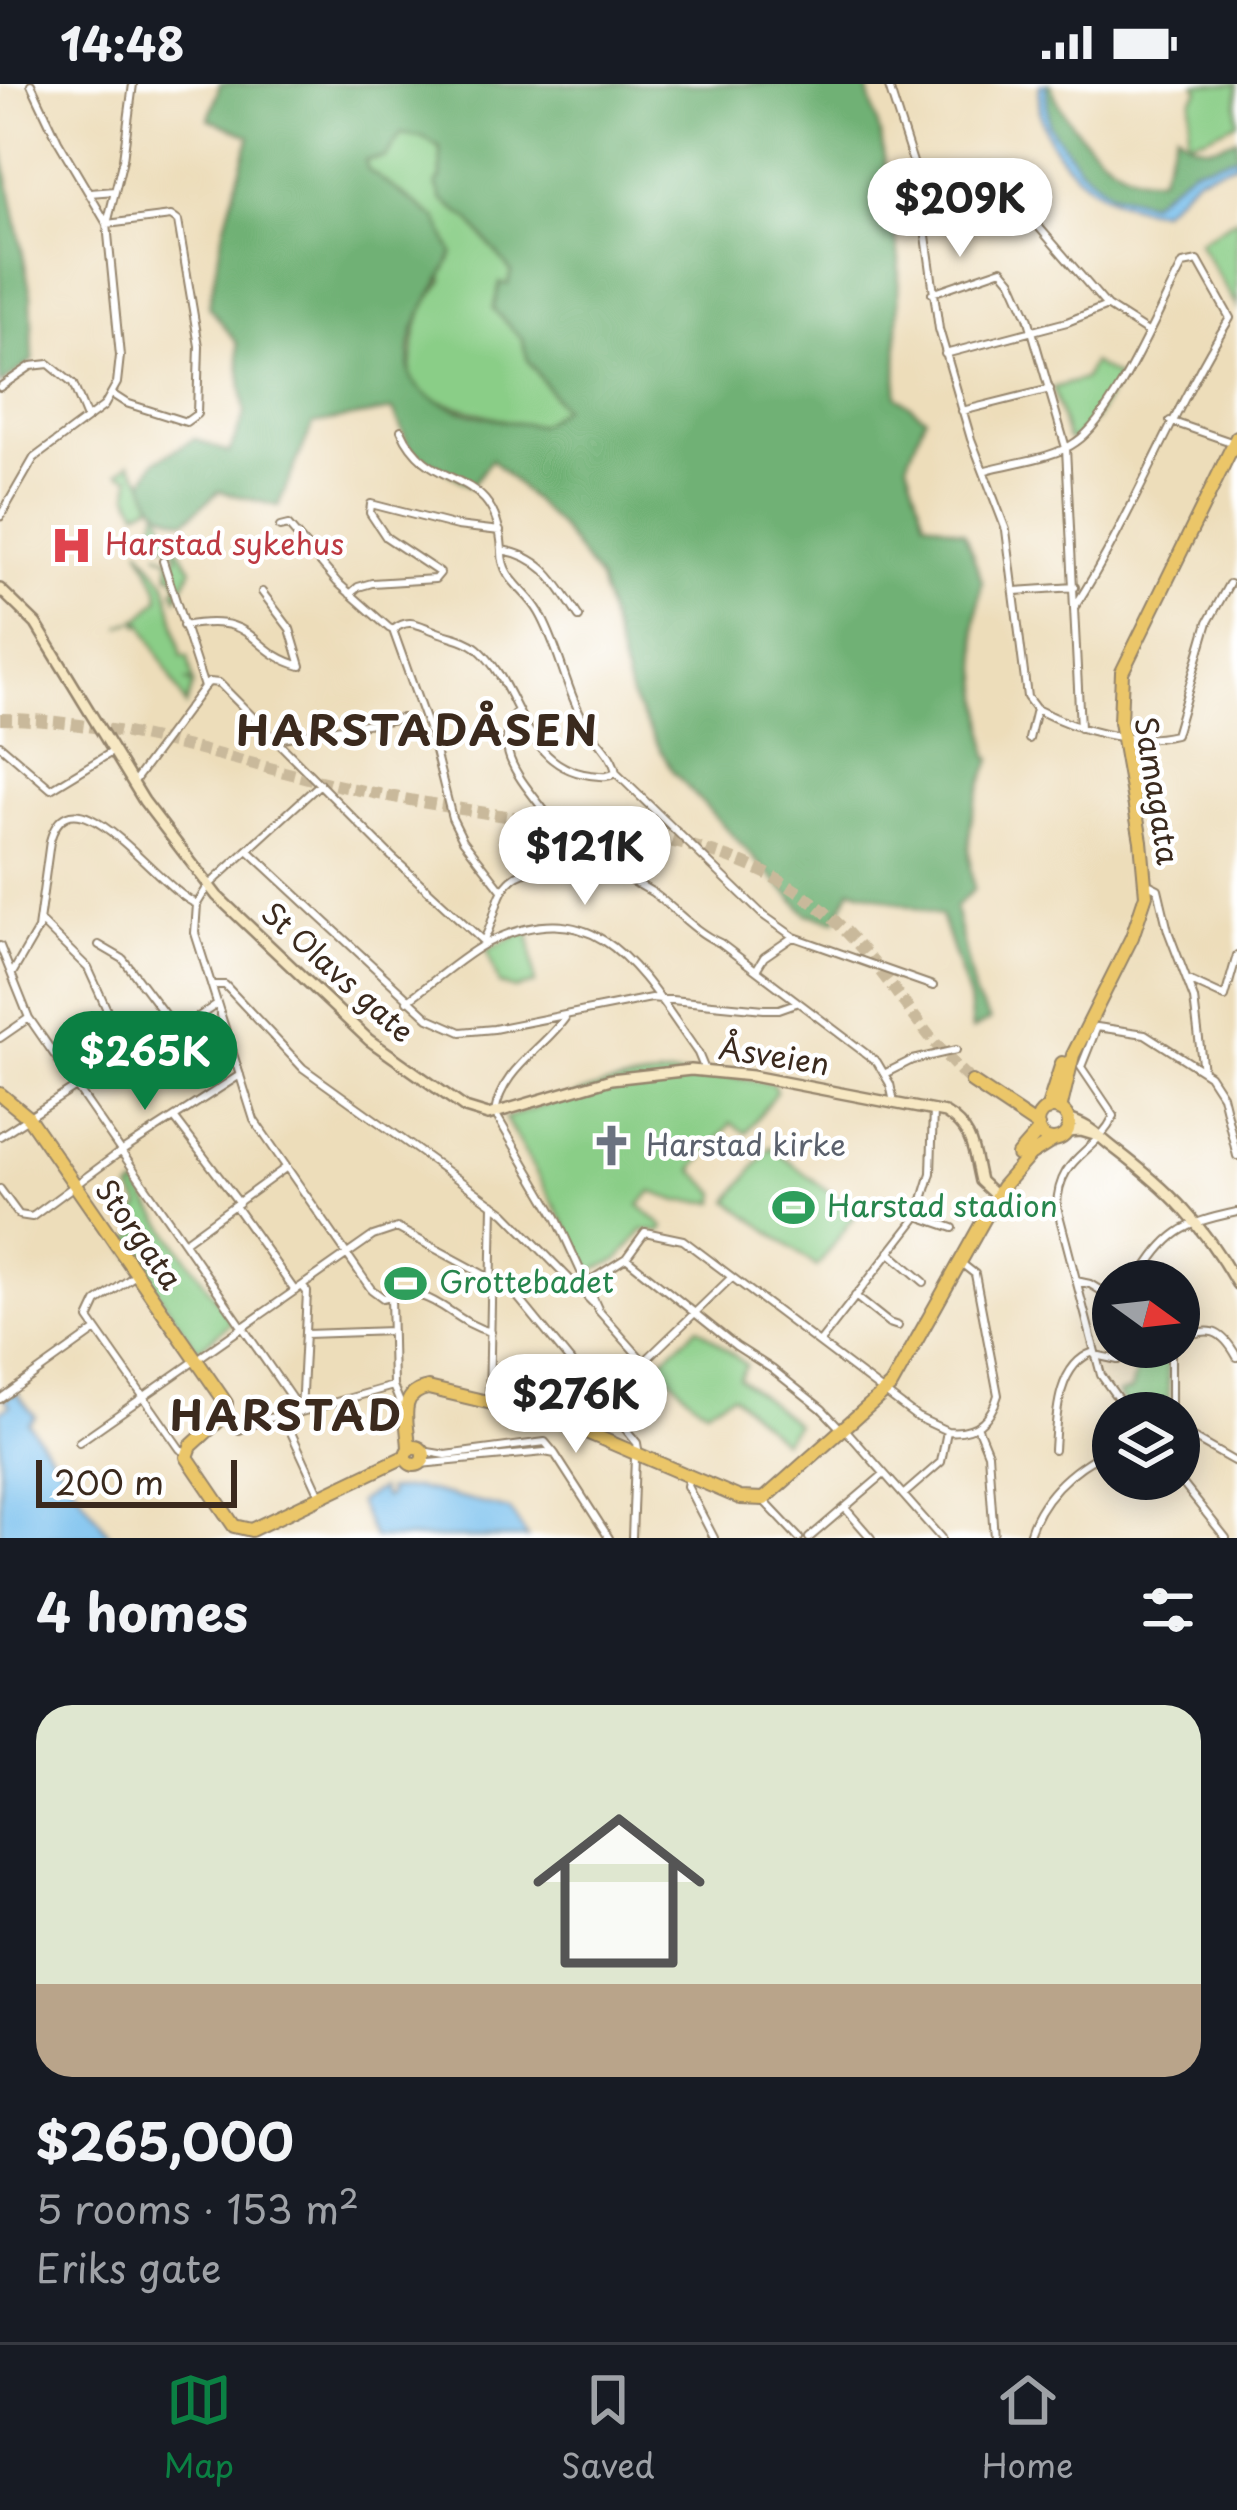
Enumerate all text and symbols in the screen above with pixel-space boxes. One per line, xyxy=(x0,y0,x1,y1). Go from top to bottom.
text: 14:48 xyxy=(60,8,185,76)
pin: $209K xyxy=(876,158,1044,260)
text: $209K xyxy=(894,167,1026,226)
place label: Harstad sykehus xyxy=(105,520,344,565)
hospital icon: Harstad sykehus xyxy=(48,522,94,568)
district label: HARSTADÅSEN xyxy=(236,697,600,760)
street label: Samagata xyxy=(1125,714,1192,868)
pin: $121K xyxy=(501,806,669,908)
text: $121K xyxy=(526,815,644,874)
street label: St Olavs gate xyxy=(252,890,425,1052)
pin: $265K xyxy=(61,1011,229,1113)
text: $265K xyxy=(79,1020,211,1079)
street label: Åsveien xyxy=(716,1024,833,1085)
place label: Harstad kirke xyxy=(646,1121,846,1166)
church icon: Harstad kirke xyxy=(589,1123,635,1169)
street label: Storgata xyxy=(86,1169,195,1298)
place label: Harstad stadion xyxy=(827,1182,1058,1227)
sports icon: Harstad stadion xyxy=(770,1184,816,1230)
place label: Grottebadet xyxy=(439,1258,614,1303)
sports icon: Grottebadet xyxy=(382,1260,428,1306)
north arrow xyxy=(1092,1260,1200,1368)
map controls xyxy=(1092,1260,1200,1500)
pin: $276K xyxy=(492,1354,660,1456)
text: $276K xyxy=(512,1363,640,1422)
district label: HARSTAD xyxy=(170,1382,404,1445)
button: layers xyxy=(1092,1392,1200,1500)
scale bar xyxy=(36,1454,237,1507)
text: 200 m xyxy=(54,1456,164,1506)
text: 4 homes xyxy=(36,1572,248,1649)
icon: filters xyxy=(1135,1577,1201,1643)
icon: home xyxy=(511,1783,727,1999)
text: $265,000 xyxy=(36,2101,294,2178)
text: 5 rooms · 153 m² xyxy=(36,2178,359,2237)
text: Eriks gate xyxy=(36,2237,221,2296)
tab: Map xyxy=(164,2367,234,2489)
tab: Saved xyxy=(561,2367,655,2489)
tab: Home xyxy=(982,2367,1073,2489)

